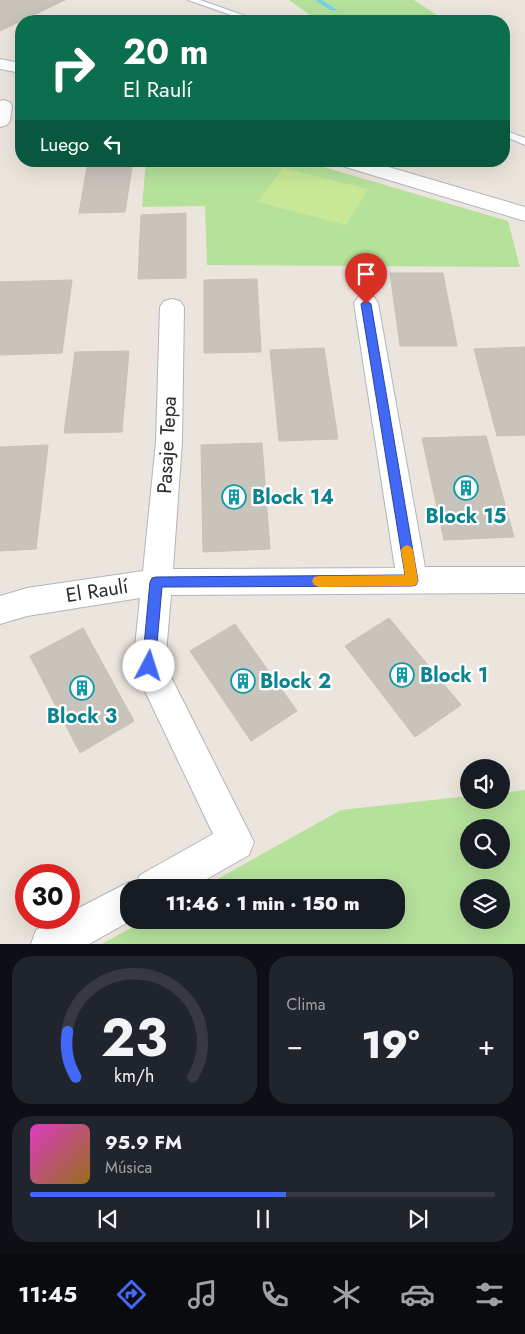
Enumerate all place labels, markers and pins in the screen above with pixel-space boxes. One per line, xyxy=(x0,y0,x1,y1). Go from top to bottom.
pin xyxy=(345,253,387,304)
building icon: Block 15 xyxy=(453,475,479,501)
place label: Block 14 xyxy=(252,483,334,512)
building icon: Block 14 xyxy=(221,484,247,510)
place label: Block 15 xyxy=(426,502,507,531)
place label: Block 1 xyxy=(420,661,488,690)
building icon: Block 1 xyxy=(389,662,415,688)
place label: Block 2 xyxy=(260,667,331,696)
building icon: Block 2 xyxy=(230,668,256,694)
building icon: Block 3 xyxy=(69,675,95,701)
place label: Block 3 xyxy=(47,702,117,731)

